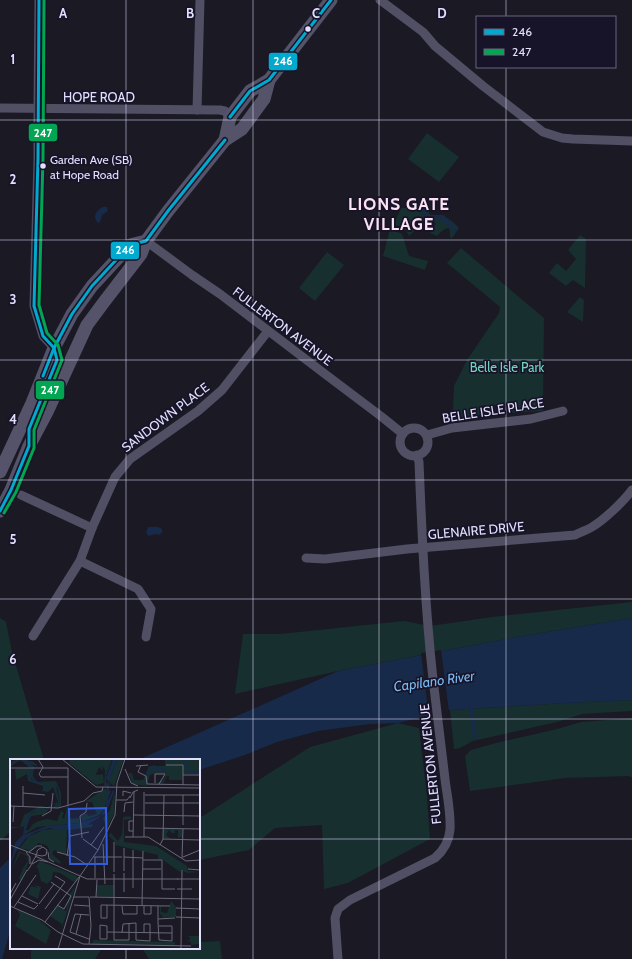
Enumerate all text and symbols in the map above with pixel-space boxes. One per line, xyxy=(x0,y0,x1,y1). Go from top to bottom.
text: A xyxy=(59,5,68,21)
text: B xyxy=(186,5,194,21)
text: C xyxy=(312,5,320,21)
text: D xyxy=(437,5,447,21)
legend xyxy=(476,16,616,68)
unlabelled marker xyxy=(303,24,313,34)
text: 246 xyxy=(512,24,532,39)
text: 247 xyxy=(512,44,531,59)
text: 1 xyxy=(11,51,15,67)
line badge: 246 xyxy=(268,52,298,71)
text: 246 xyxy=(274,54,292,68)
street label: HOPE ROAD xyxy=(63,89,135,105)
line badge: 247 xyxy=(28,123,58,142)
text: 247 xyxy=(34,126,53,140)
place label: Garden Ave (SB) at Hope Road xyxy=(50,152,133,182)
marker: Garden Ave (SB) at Hope Road xyxy=(38,161,48,171)
text: 2 xyxy=(10,171,17,187)
district label: LIONS GATE VILLAGE xyxy=(348,194,450,234)
line badge: 246 xyxy=(110,241,140,260)
text: 246 xyxy=(116,243,134,257)
street label: FULLERTON AVENUE xyxy=(230,283,336,369)
text: 3 xyxy=(9,291,17,307)
park label: Belle Isle Park xyxy=(470,359,544,375)
street label: SANDOWN PLACE xyxy=(118,379,212,455)
line badge: 247 xyxy=(35,380,65,400)
text: 247 xyxy=(41,383,60,397)
street label: BELLE ISLE PLACE xyxy=(441,394,545,426)
text: 4 xyxy=(9,411,17,427)
street label: GLENAIRE DRIVE xyxy=(427,518,525,542)
text: 5 xyxy=(10,531,17,547)
text: 6 xyxy=(9,651,17,667)
water label: Capilano River xyxy=(392,666,476,696)
street label: FULLERTON AVENUE xyxy=(416,703,444,825)
inset map xyxy=(10,759,200,949)

